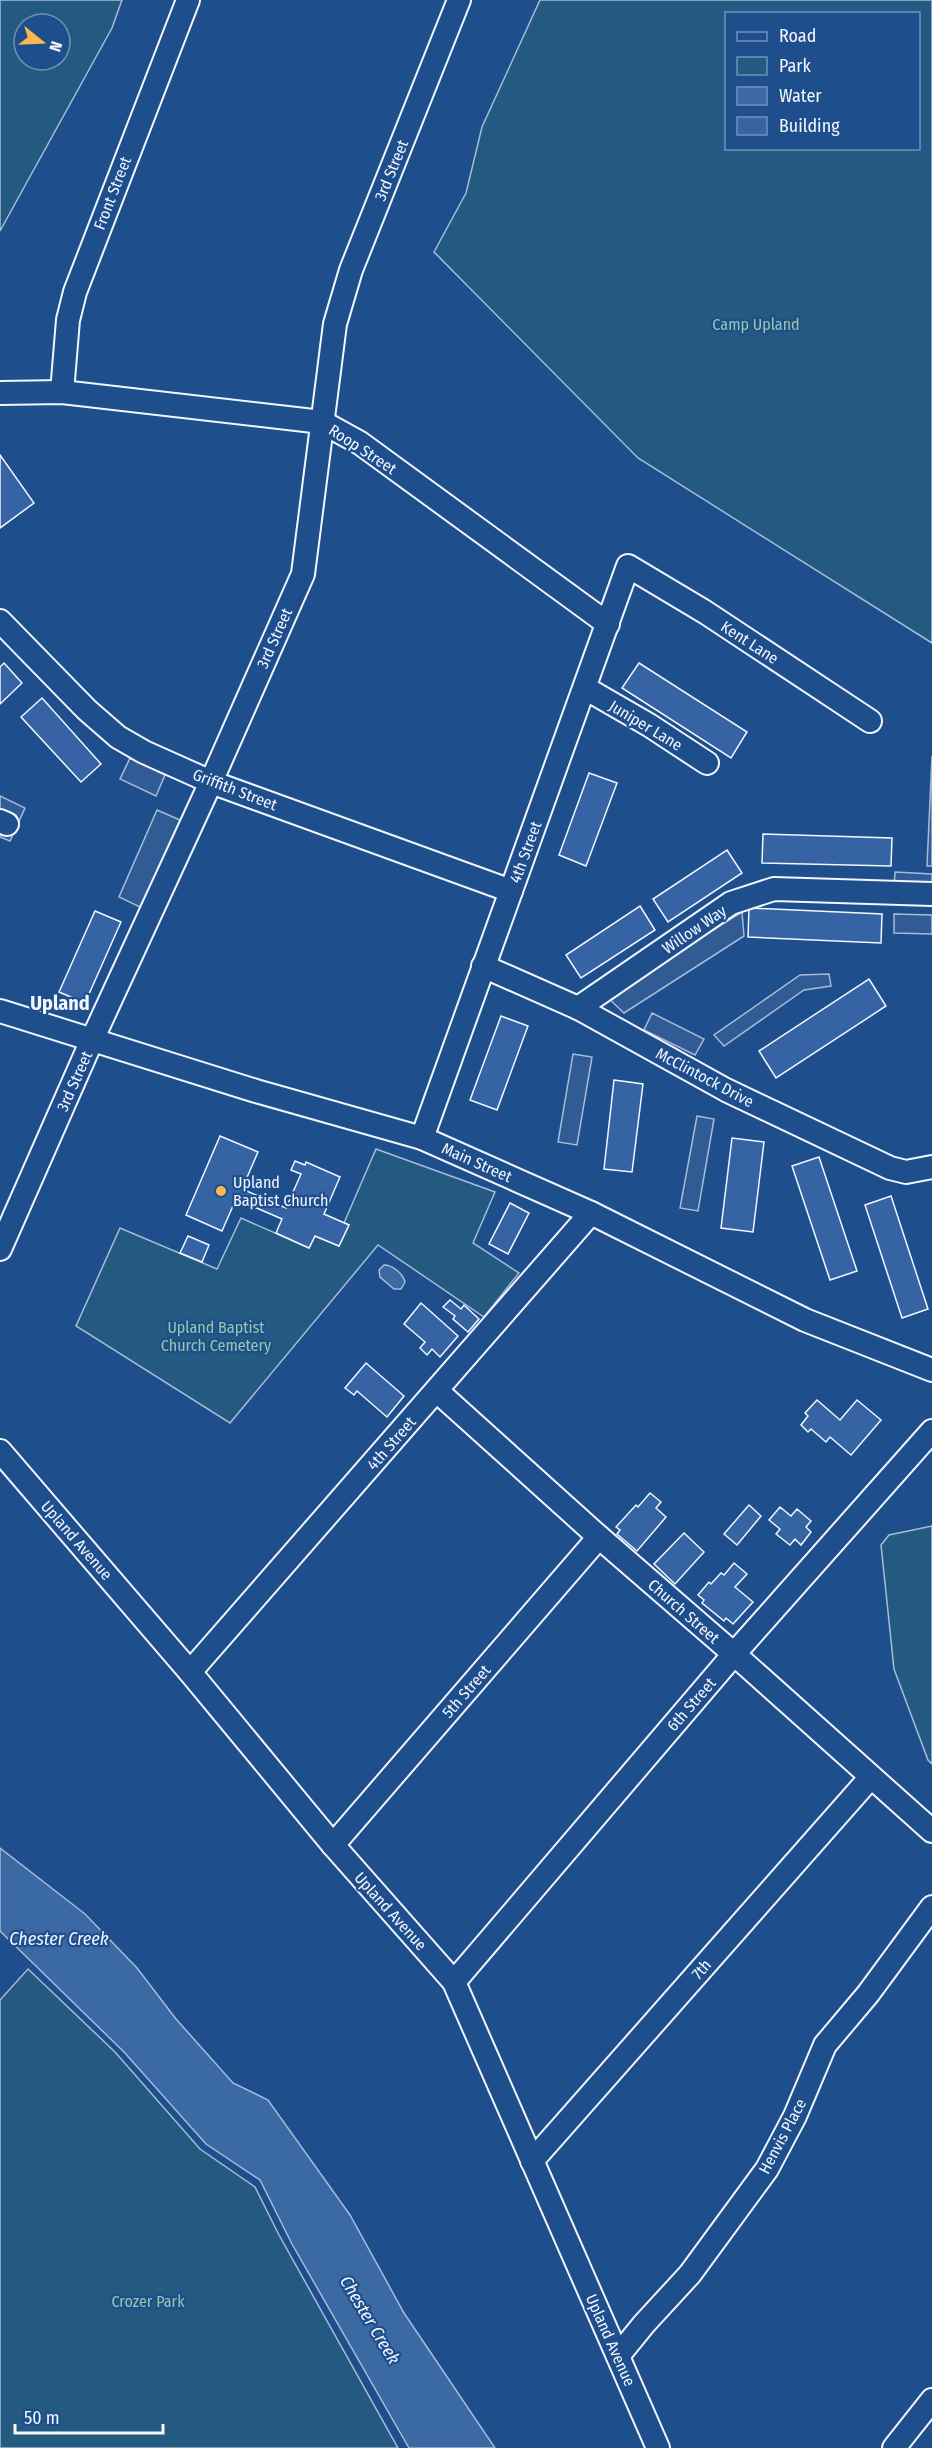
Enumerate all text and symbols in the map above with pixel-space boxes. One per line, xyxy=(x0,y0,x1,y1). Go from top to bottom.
north arrow xyxy=(12,12,72,72)
legend xyxy=(725,12,920,150)
text: Road xyxy=(779,25,816,47)
text: N xyxy=(45,39,66,54)
text: Park xyxy=(779,55,812,77)
text: Water xyxy=(779,85,822,107)
text: Building xyxy=(779,115,840,137)
street label: 3rd Street xyxy=(371,136,413,203)
street label: Front Street xyxy=(90,153,135,232)
park label: Camp Upland xyxy=(712,315,800,334)
street label: Roop Street xyxy=(325,421,401,479)
street label: 3rd Street xyxy=(253,604,296,671)
street label: Kent Lane xyxy=(717,617,782,668)
street label: Juniper Lane xyxy=(606,696,686,755)
street label: Griffith Street xyxy=(190,765,280,815)
street label: 4th Street xyxy=(506,818,546,886)
street label: Willow Way xyxy=(659,901,731,958)
district label: Upland xyxy=(30,991,90,1015)
street label: McClintock Drive xyxy=(653,1044,757,1111)
street label: 3rd Street xyxy=(53,1047,96,1114)
street label: Main Street xyxy=(439,1139,516,1187)
place label: Upland Baptist Church xyxy=(233,1173,328,1210)
marker: Upland Baptist Church xyxy=(214,1184,228,1198)
park label: Upland Baptist Church Cemetery xyxy=(161,1318,272,1355)
street label: 4th Street xyxy=(363,1412,420,1474)
street label: Upland Avenue xyxy=(37,1497,116,1584)
street label: Church Street xyxy=(644,1575,724,1648)
street label: 5th Street xyxy=(438,1660,495,1722)
street label: 6th Street xyxy=(663,1673,720,1735)
street label: Upland Avenue xyxy=(351,1868,431,1954)
water label: Chester Creek xyxy=(9,1928,109,1950)
street label: 7th xyxy=(688,1955,715,1983)
street label: Henvis Place xyxy=(755,2095,810,2177)
water label: Chester Creek xyxy=(335,2272,405,2368)
street label: Upland Avenue xyxy=(582,2291,639,2389)
park label: Crozer Park xyxy=(111,2292,185,2311)
scale bar xyxy=(15,2397,164,2435)
text: 50 m xyxy=(24,2407,60,2429)

